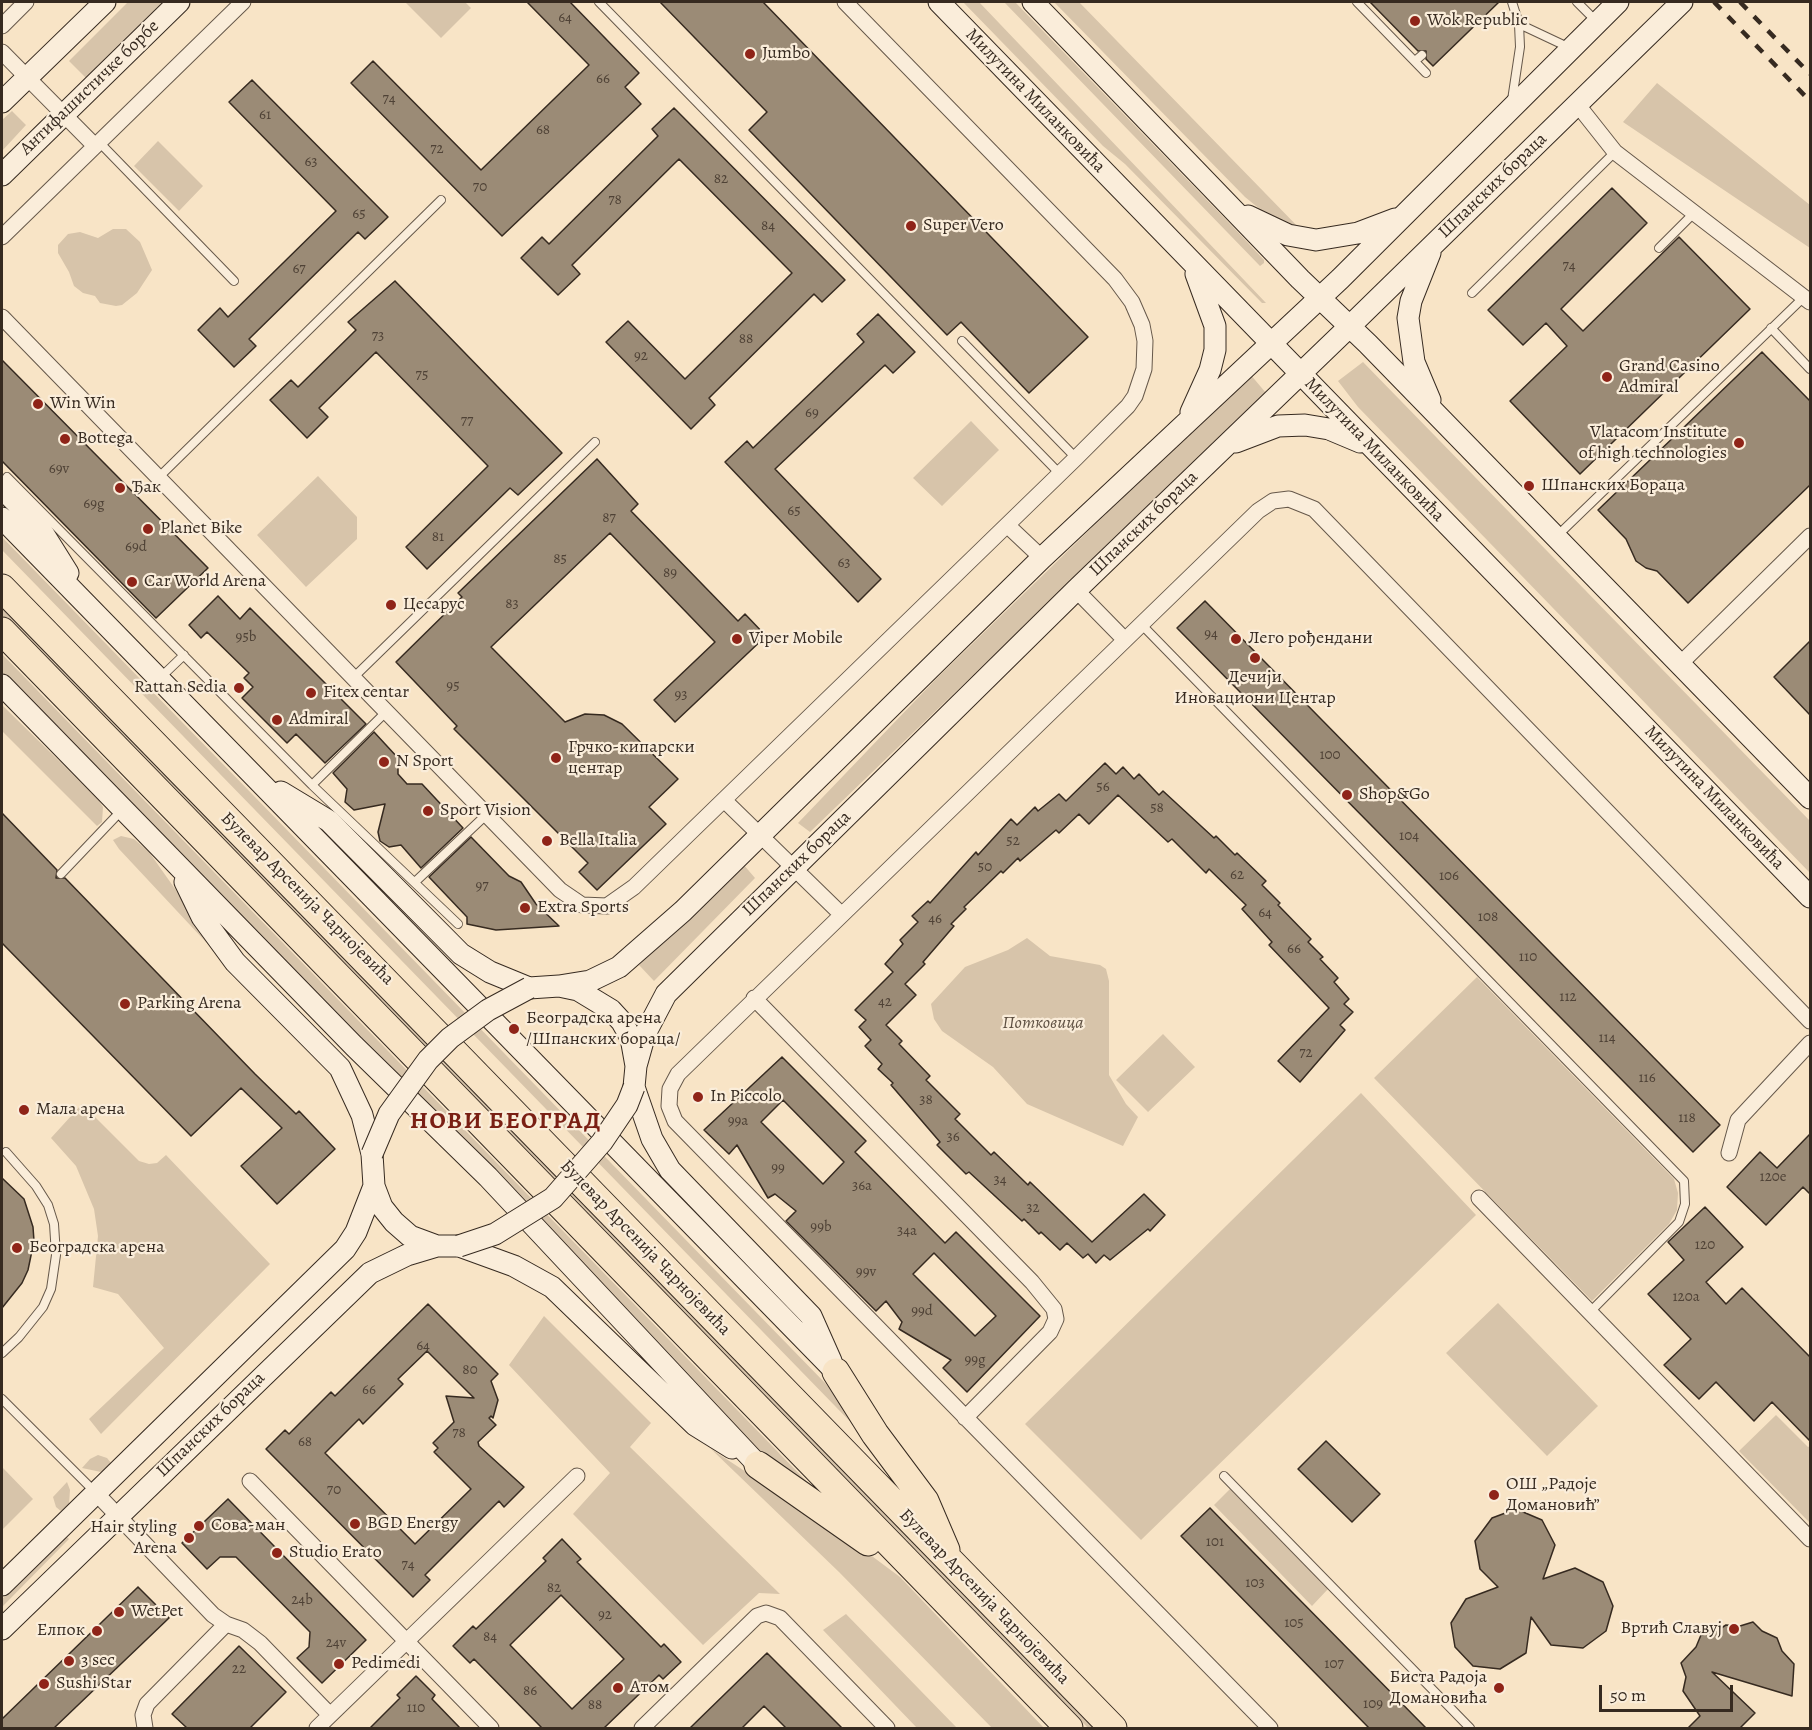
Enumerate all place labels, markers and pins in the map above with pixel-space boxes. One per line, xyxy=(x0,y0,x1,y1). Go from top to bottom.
place label: Wok Republic xyxy=(1427,10,1528,32)
marker: Wok Republic xyxy=(1408,14,1422,28)
place label: Jumbo xyxy=(762,43,810,65)
marker: Jumbo xyxy=(743,47,757,61)
place label: Super Vero xyxy=(923,215,1004,237)
marker: Super Vero xyxy=(904,219,918,233)
place label: Grand Casino Admiral xyxy=(1619,356,1720,398)
marker: Grand Casino Admiral xyxy=(1600,370,1614,384)
place label: Win Win xyxy=(50,393,116,415)
marker: Win Win xyxy=(31,397,45,411)
place label: Vlatacom Institute of high technologies xyxy=(1579,422,1727,464)
place label: Bottega xyxy=(77,428,133,450)
marker: Bottega xyxy=(58,432,72,446)
marker: Vlatacom Institute of high technologies xyxy=(1732,436,1746,450)
place label: Шпанских Бораца xyxy=(1541,475,1685,497)
place label: Ђак xyxy=(132,477,161,499)
marker: Шпанских Бораца xyxy=(1522,479,1536,493)
marker: Ђак xyxy=(113,481,127,495)
place label: Planet Bike xyxy=(160,518,242,540)
marker: Planet Bike xyxy=(141,522,155,536)
place label: Car World Arena xyxy=(144,571,266,593)
marker: Car World Arena xyxy=(125,575,139,589)
place label: Цесарус xyxy=(403,594,465,616)
marker: Цесарус xyxy=(384,598,398,612)
place label: Viper Mobile xyxy=(749,628,843,650)
place label: Лего рођендани xyxy=(1248,628,1373,650)
marker: Viper Mobile xyxy=(730,632,744,646)
marker: Лего рођендани xyxy=(1229,632,1243,646)
marker: Дечији Иновациони Центар xyxy=(1248,651,1262,665)
place label: Дечији Иновациони Центар xyxy=(1174,667,1336,710)
place label: Rattan Sedia xyxy=(134,677,227,699)
marker: Rattan Sedia xyxy=(232,681,246,695)
place label: Fitex centar xyxy=(323,682,409,704)
marker: Fitex centar xyxy=(304,686,318,700)
place label: Admiral xyxy=(289,709,348,731)
marker: Admiral xyxy=(270,713,284,727)
place label: Грчко-кипарски центар xyxy=(568,737,695,780)
place label: N Sport xyxy=(396,751,453,773)
marker: Грчко-кипарски центар xyxy=(549,751,563,765)
marker: N Sport xyxy=(377,755,391,769)
place label: Shop&Go xyxy=(1359,784,1430,806)
marker: Shop&Go xyxy=(1340,788,1354,802)
place label: Sport Vision xyxy=(440,800,531,822)
marker: Sport Vision xyxy=(421,804,435,818)
place label: Bella Italia xyxy=(559,830,637,852)
marker: Bella Italia xyxy=(540,834,554,848)
place label: Extra Sports xyxy=(537,897,629,919)
marker: Extra Sports xyxy=(518,901,532,915)
place label: Parking Arena xyxy=(137,993,241,1015)
marker: Parking Arena xyxy=(118,997,132,1011)
place label: Београдска арена /Шпанских бораца/ xyxy=(526,1008,681,1050)
marker: Београдска арена /Шпанских бораца/ xyxy=(507,1022,521,1036)
place label: In Piccolo xyxy=(710,1086,782,1108)
marker: In Piccolo xyxy=(691,1090,705,1104)
place label: Мала арена xyxy=(36,1099,125,1121)
marker: Мала арена xyxy=(17,1103,31,1117)
place label: Београдска арена xyxy=(29,1237,165,1259)
marker: Београдска арена xyxy=(10,1241,24,1255)
place label: ОШ „Радоје Домановић” xyxy=(1506,1474,1600,1516)
marker: ОШ „Радоје Домановић” xyxy=(1487,1488,1501,1502)
place label: BGD Energy xyxy=(367,1513,458,1535)
place label: Сова-ман xyxy=(211,1515,286,1537)
place label: Hair styling Arena xyxy=(90,1517,177,1559)
marker: BGD Energy xyxy=(348,1517,362,1531)
marker: Сова-ман xyxy=(192,1519,206,1533)
marker: Hair styling Arena xyxy=(182,1531,196,1545)
place label: Studio Erato xyxy=(289,1542,382,1564)
marker: Studio Erato xyxy=(270,1546,284,1560)
place label: WetPet xyxy=(131,1601,184,1623)
marker: WetPet xyxy=(112,1605,126,1619)
place label: Вртић Славуј xyxy=(1620,1618,1722,1640)
place label: Елпок xyxy=(37,1620,85,1642)
marker: Вртић Славуј xyxy=(1727,1622,1741,1636)
marker: Елпок xyxy=(90,1624,104,1638)
place label: 3 sec xyxy=(81,1650,115,1672)
place label: Pedimedi xyxy=(351,1653,421,1675)
marker: 3 sec xyxy=(62,1654,76,1668)
marker: Pedimedi xyxy=(332,1657,346,1671)
place label: Биста Радоја Домановића xyxy=(1389,1667,1487,1710)
place label: Sushi Star xyxy=(56,1673,132,1695)
marker: Sushi Star xyxy=(37,1677,51,1691)
place label: Атом xyxy=(630,1677,670,1699)
marker: Атом xyxy=(611,1681,625,1695)
marker: Биста Радоја Домановића xyxy=(1492,1681,1506,1695)

